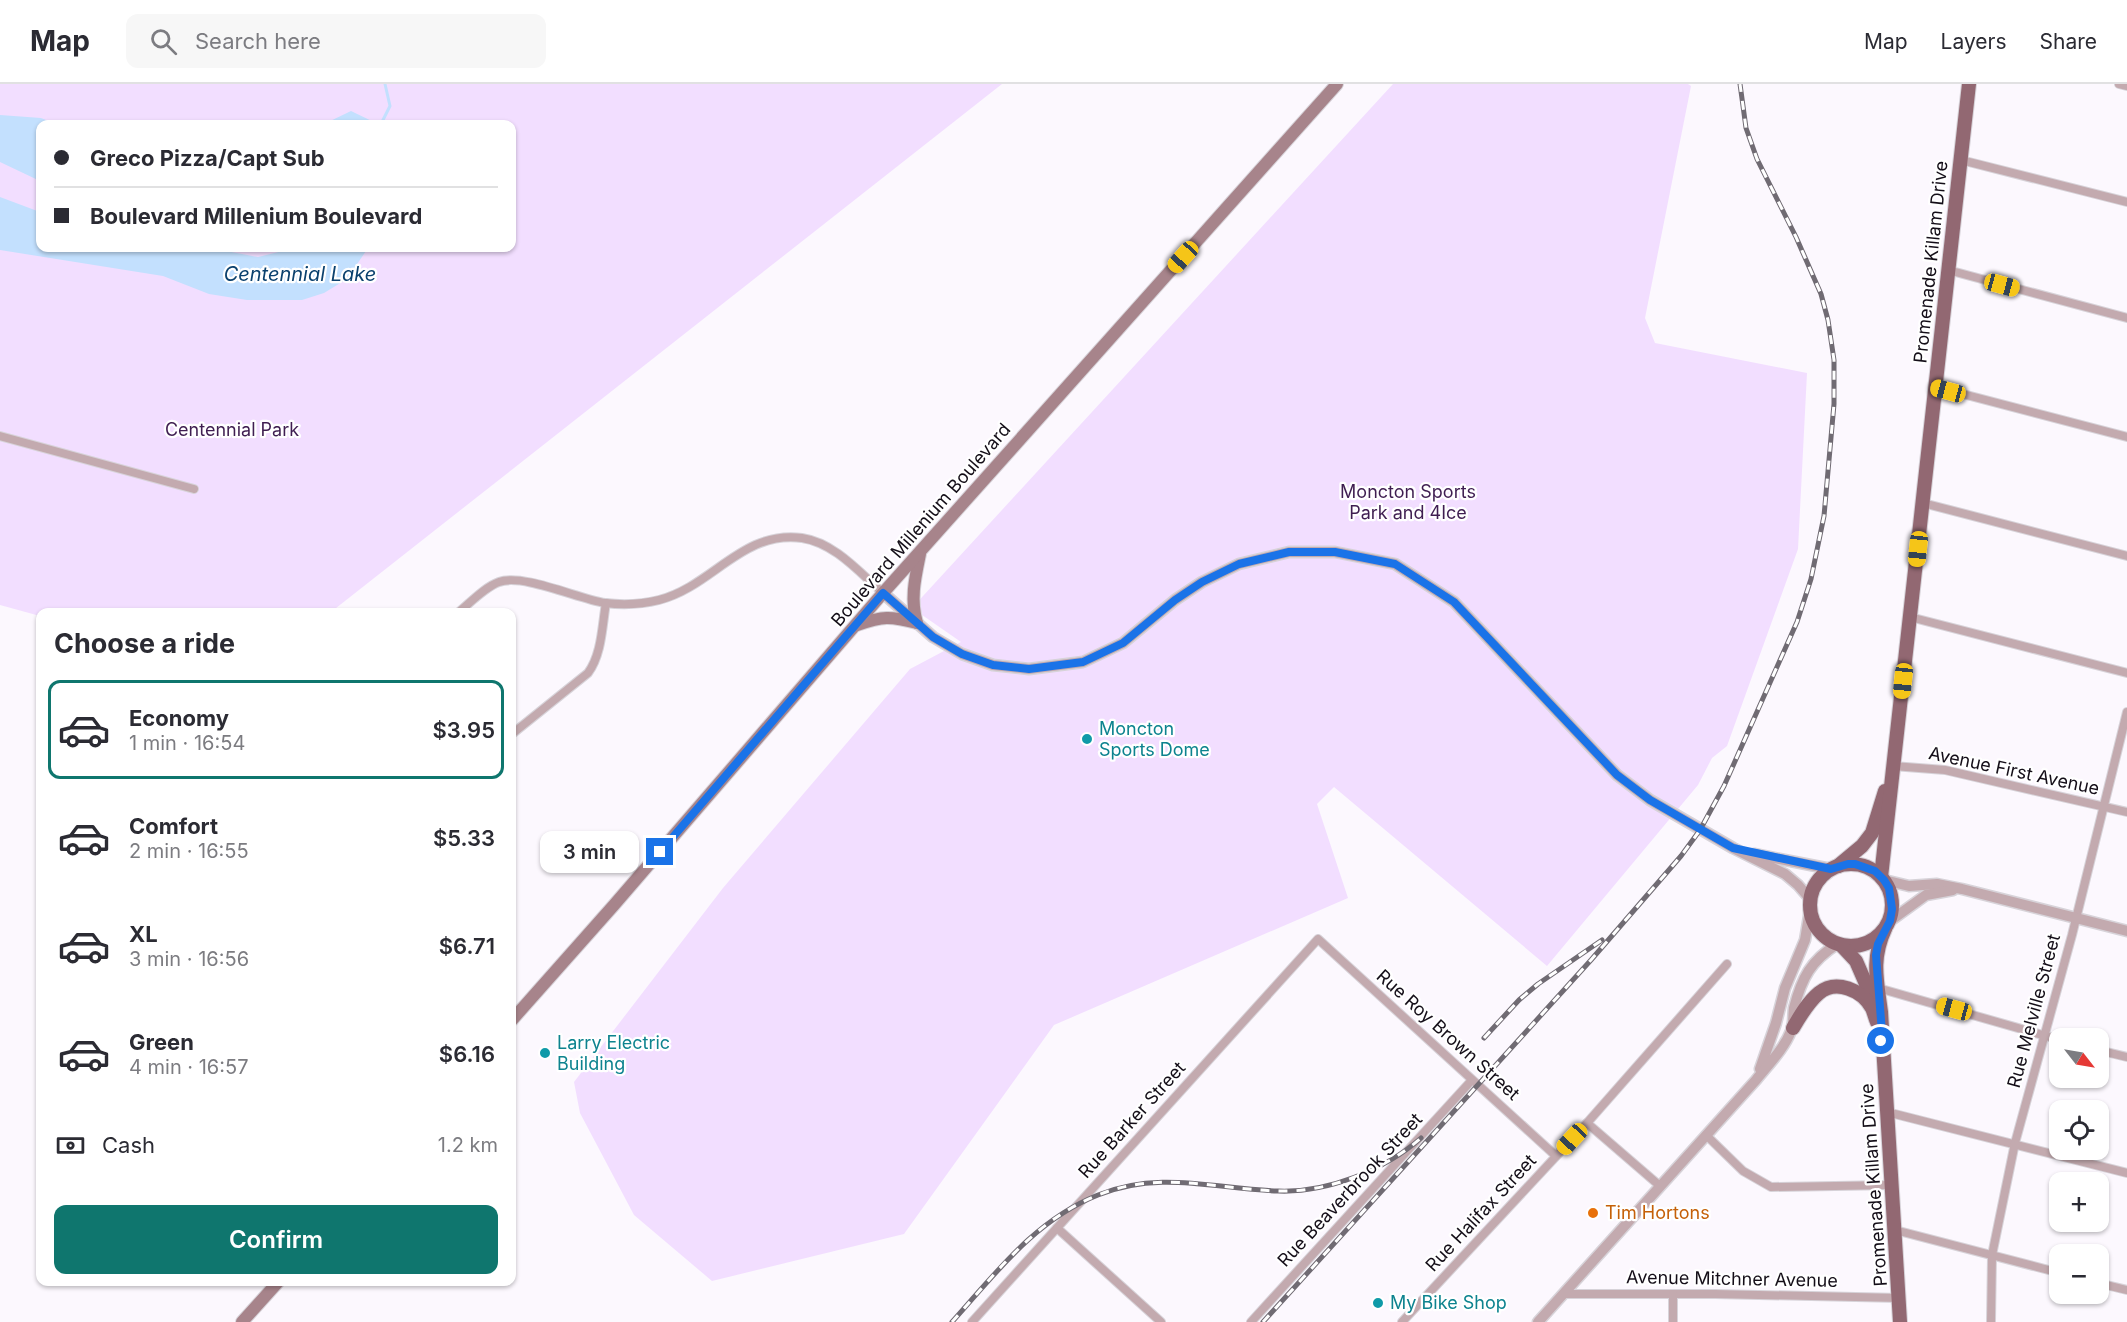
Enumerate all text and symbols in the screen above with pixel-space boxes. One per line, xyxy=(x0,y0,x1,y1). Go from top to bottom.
search box xyxy=(126,14,546,68)
text: Map xyxy=(30,24,90,58)
icon: search xyxy=(147,25,180,58)
text: Search here xyxy=(195,28,321,54)
text: Map xyxy=(1864,29,1908,54)
text: Layers xyxy=(1941,29,2007,54)
text: Share xyxy=(2040,29,2097,54)
text: Greco Pizza/Capt Sub xyxy=(90,145,325,171)
street label: Promenade Killam Drive xyxy=(1909,160,1952,364)
text: Boulevard Millenium Boulevard xyxy=(90,203,422,229)
car xyxy=(1164,238,1202,276)
water label: Centennial Lake xyxy=(224,262,376,286)
car xyxy=(1982,272,2022,298)
car xyxy=(1928,378,1968,404)
park label: Centennial Park xyxy=(165,419,299,440)
street label: Boulevard Millenium Boulevard xyxy=(827,419,1015,630)
park label: Moncton Sports Park and 4Ice xyxy=(1340,481,1476,523)
car xyxy=(1907,530,1929,568)
text: Choose a ride xyxy=(54,627,235,660)
car xyxy=(1892,662,1914,700)
icon: car xyxy=(57,703,111,757)
text: Economy xyxy=(129,705,229,731)
text: $3.95 xyxy=(432,717,495,743)
place label: Moncton Sports Dome xyxy=(1099,718,1210,760)
text: 1 min · 16:54 xyxy=(129,731,245,755)
marker: Moncton Sports Dome xyxy=(1080,732,1094,746)
street label: Avenue First Avenue xyxy=(1927,742,2101,799)
icon: car xyxy=(57,811,111,865)
text: Comfort xyxy=(129,813,218,839)
text: $5.33 xyxy=(433,825,495,851)
callout: 3 min xyxy=(540,831,639,873)
route end xyxy=(646,838,673,865)
text: 2 min · 16:55 xyxy=(129,839,249,863)
text: 3 min xyxy=(563,840,616,864)
icon: car xyxy=(57,919,111,973)
text: XL xyxy=(129,921,158,947)
street label: Rue Melville Street xyxy=(2003,931,2064,1090)
text: $6.71 xyxy=(439,933,495,959)
text: 3 min · 16:56 xyxy=(129,947,249,971)
street label: Rue Roy Brown Street xyxy=(1373,965,1524,1104)
car xyxy=(1934,996,1974,1022)
icon: car xyxy=(57,1027,111,1081)
route start xyxy=(1867,1027,1894,1054)
north arrow xyxy=(2049,1028,2109,1088)
map controls xyxy=(2049,1028,2109,1304)
text: Green xyxy=(129,1029,194,1055)
place label: Larry Electric Building xyxy=(557,1032,670,1074)
text: $6.16 xyxy=(439,1041,495,1067)
marker: Larry Electric Building xyxy=(538,1046,552,1060)
text: 4 min · 16:57 xyxy=(129,1055,249,1079)
street label: Rue Barker Street xyxy=(1074,1057,1189,1182)
street label: Promenade Killam Drive xyxy=(1856,1083,1891,1287)
button: locate xyxy=(2049,1100,2109,1160)
street label: Rue Beaverbrook Street xyxy=(1273,1108,1426,1271)
car xyxy=(1553,1120,1591,1158)
icon: cash xyxy=(54,1129,87,1162)
text: Cash xyxy=(102,1132,155,1158)
text: 1.2 km xyxy=(438,1133,498,1157)
street label: Rue Halifax Street xyxy=(1421,1150,1540,1275)
button: + xyxy=(2049,1172,2109,1232)
place label: Tim Hortons xyxy=(1605,1202,1710,1223)
button: Confirm xyxy=(54,1205,498,1274)
marker: Tim Hortons xyxy=(1586,1206,1600,1220)
button: − xyxy=(2049,1244,2109,1304)
street label: Avenue Mitchner Avenue xyxy=(1626,1266,1838,1291)
place label: My Bike Shop xyxy=(1390,1292,1507,1313)
marker: My Bike Shop xyxy=(1371,1296,1385,1310)

